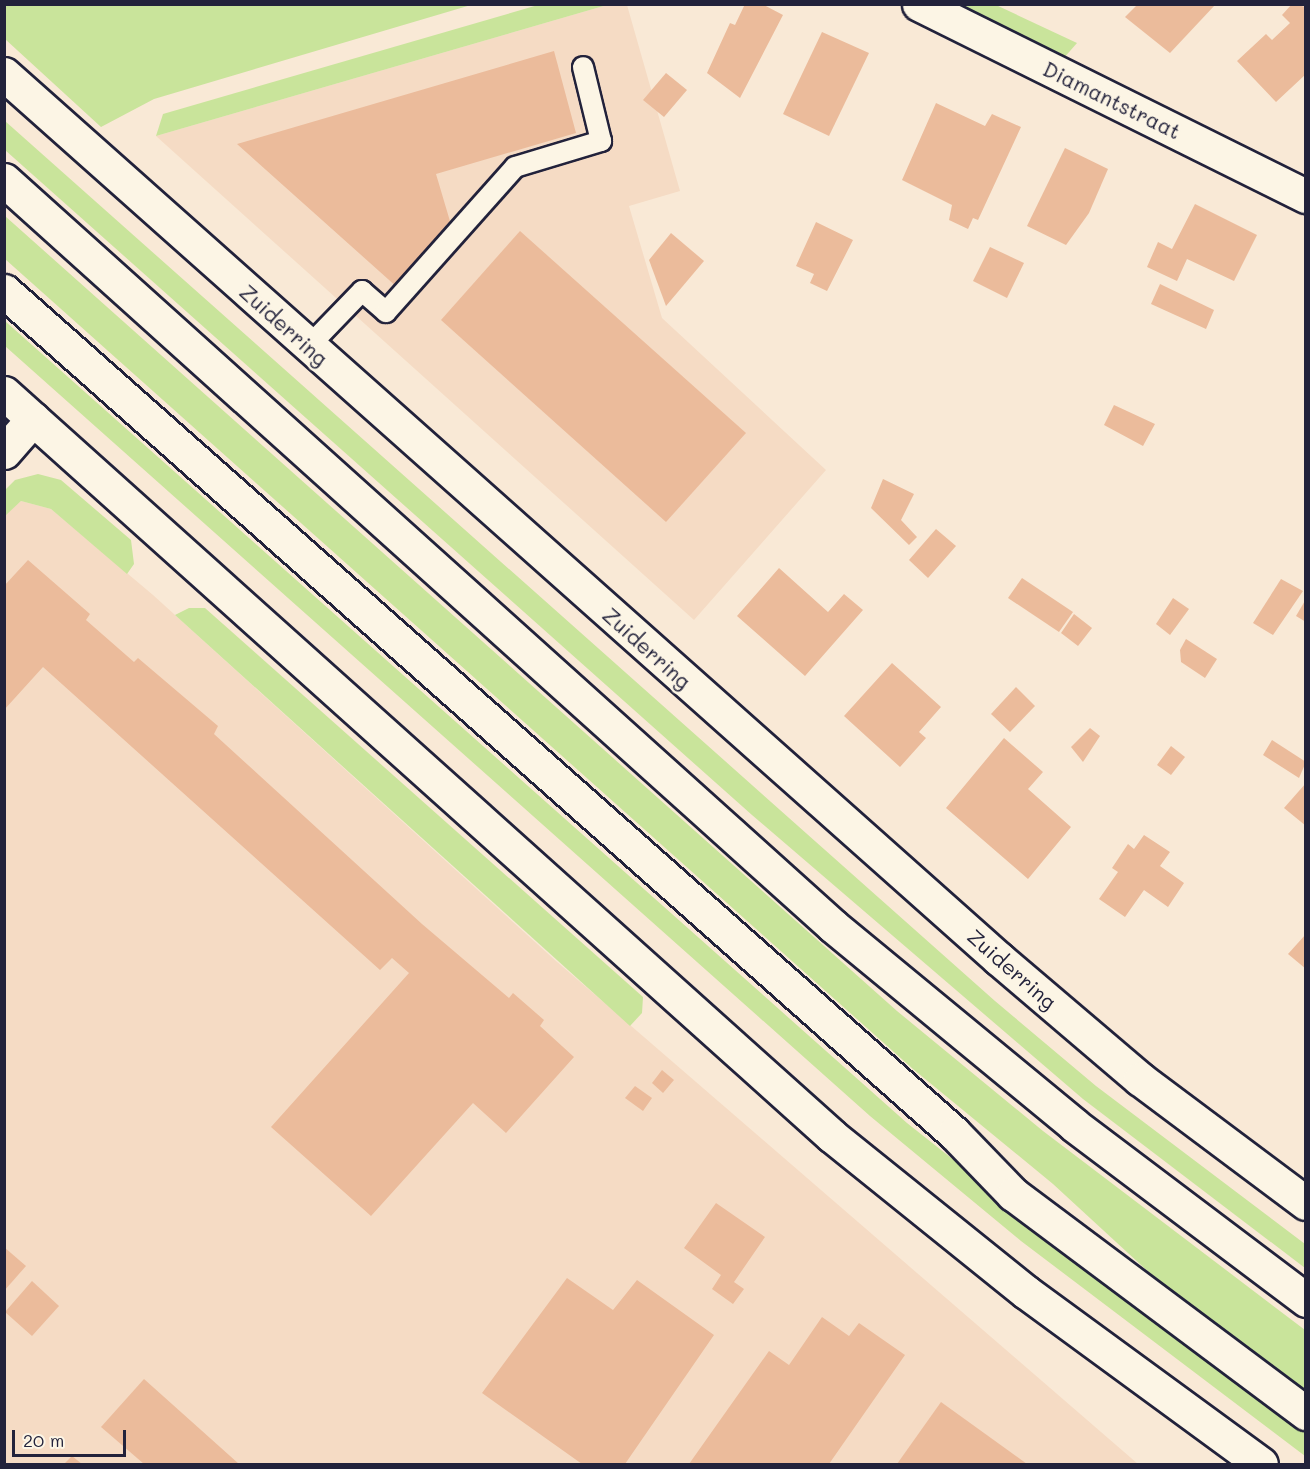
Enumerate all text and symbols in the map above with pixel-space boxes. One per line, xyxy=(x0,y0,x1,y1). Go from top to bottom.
street label: Diamantstraat xyxy=(1039,56,1185,144)
street label: Zuiderring xyxy=(235,279,333,371)
street label: Zuiderring xyxy=(598,602,696,694)
street label: Zuiderring xyxy=(962,924,1062,1014)
scale bar xyxy=(15,1418,129,1456)
text: 20 m xyxy=(23,1428,64,1452)

